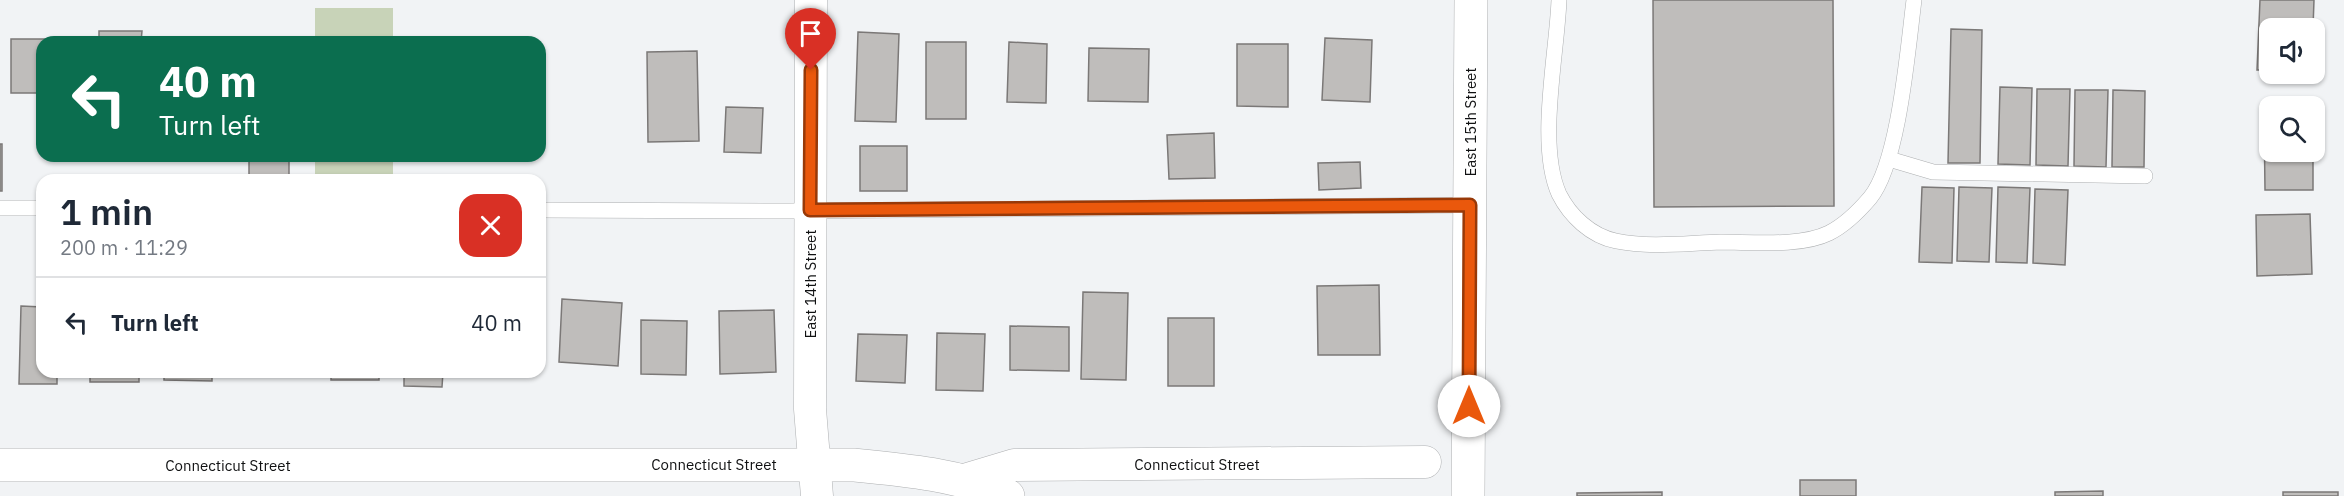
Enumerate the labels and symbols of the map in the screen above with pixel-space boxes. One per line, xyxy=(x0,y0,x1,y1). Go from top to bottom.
pin xyxy=(785,8,836,70)
street label: East 15th Street xyxy=(1461,67,1480,177)
street label: East 14th Street xyxy=(801,229,820,339)
position arrow xyxy=(1437,374,1501,438)
street label: Connecticut Street xyxy=(651,455,777,474)
street label: Connecticut Street xyxy=(1134,455,1260,474)
street label: Connecticut Street xyxy=(165,456,291,475)

